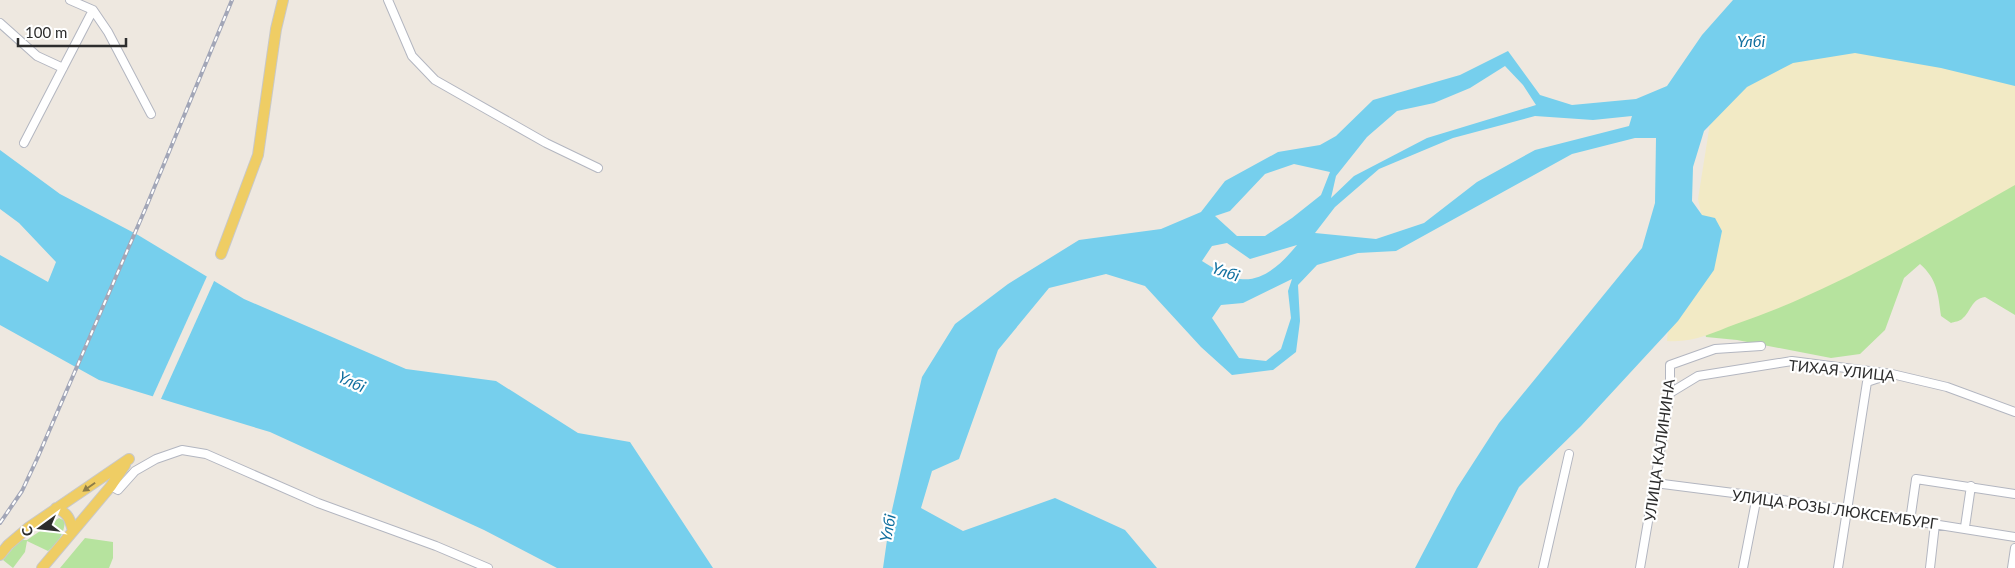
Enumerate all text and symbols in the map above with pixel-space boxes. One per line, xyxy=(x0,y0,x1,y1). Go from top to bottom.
scale bar xyxy=(18,15,125,47)
text: 100 m xyxy=(25,23,67,41)
water label: Үлбі xyxy=(1737,31,1765,50)
water label: Үлбі xyxy=(1210,257,1243,285)
street label: ТИХАЯ УЛИЦА xyxy=(1788,355,1897,385)
water label: Үлбі xyxy=(335,366,369,396)
street label: УЛИЦА КАЛИНИНА xyxy=(1640,377,1678,522)
one-way arrow xyxy=(82,482,96,492)
street label: УЛИЦА РОЗЫ ЛЮКСЕМБУРГ xyxy=(1731,486,1939,532)
north arrow xyxy=(15,503,65,553)
water label: Үлбі xyxy=(875,512,899,544)
text: С xyxy=(17,524,36,538)

